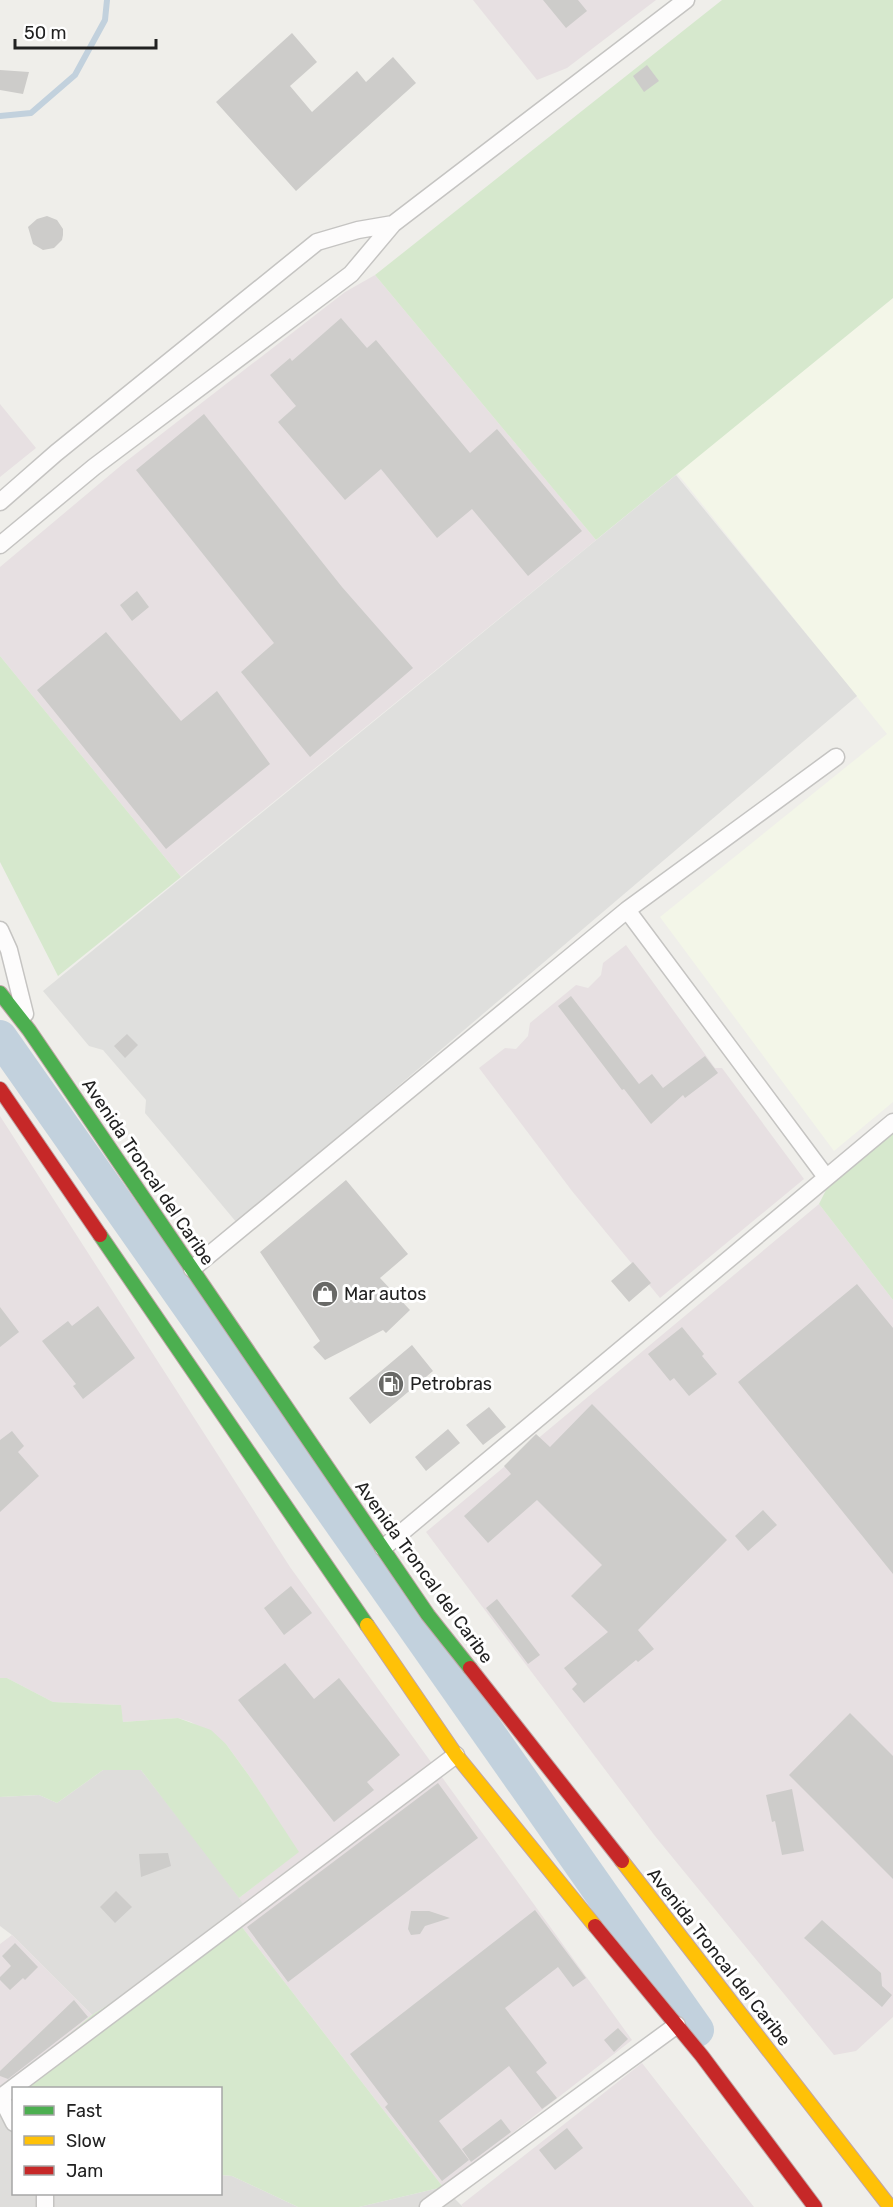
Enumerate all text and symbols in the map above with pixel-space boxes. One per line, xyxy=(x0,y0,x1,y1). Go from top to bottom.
scale bar xyxy=(15,12,156,50)
text: 50 m xyxy=(24,22,67,44)
street label: Avenida Troncal del Caribe xyxy=(77,1075,219,1269)
shop icon: Mar autos xyxy=(310,1279,340,1309)
place label: Mar autos xyxy=(344,1283,426,1305)
fuel station icon: Petrobras xyxy=(376,1369,406,1399)
place label: Petrobras xyxy=(410,1373,492,1395)
street label: Avenida Troncal del Caribe xyxy=(350,1477,498,1667)
street label: Avenida Troncal del Caribe xyxy=(643,1864,795,2050)
legend xyxy=(12,2087,222,2195)
text: Fast xyxy=(66,2100,102,2122)
text: Slow xyxy=(66,2130,106,2152)
text: Jam xyxy=(66,2160,103,2182)

